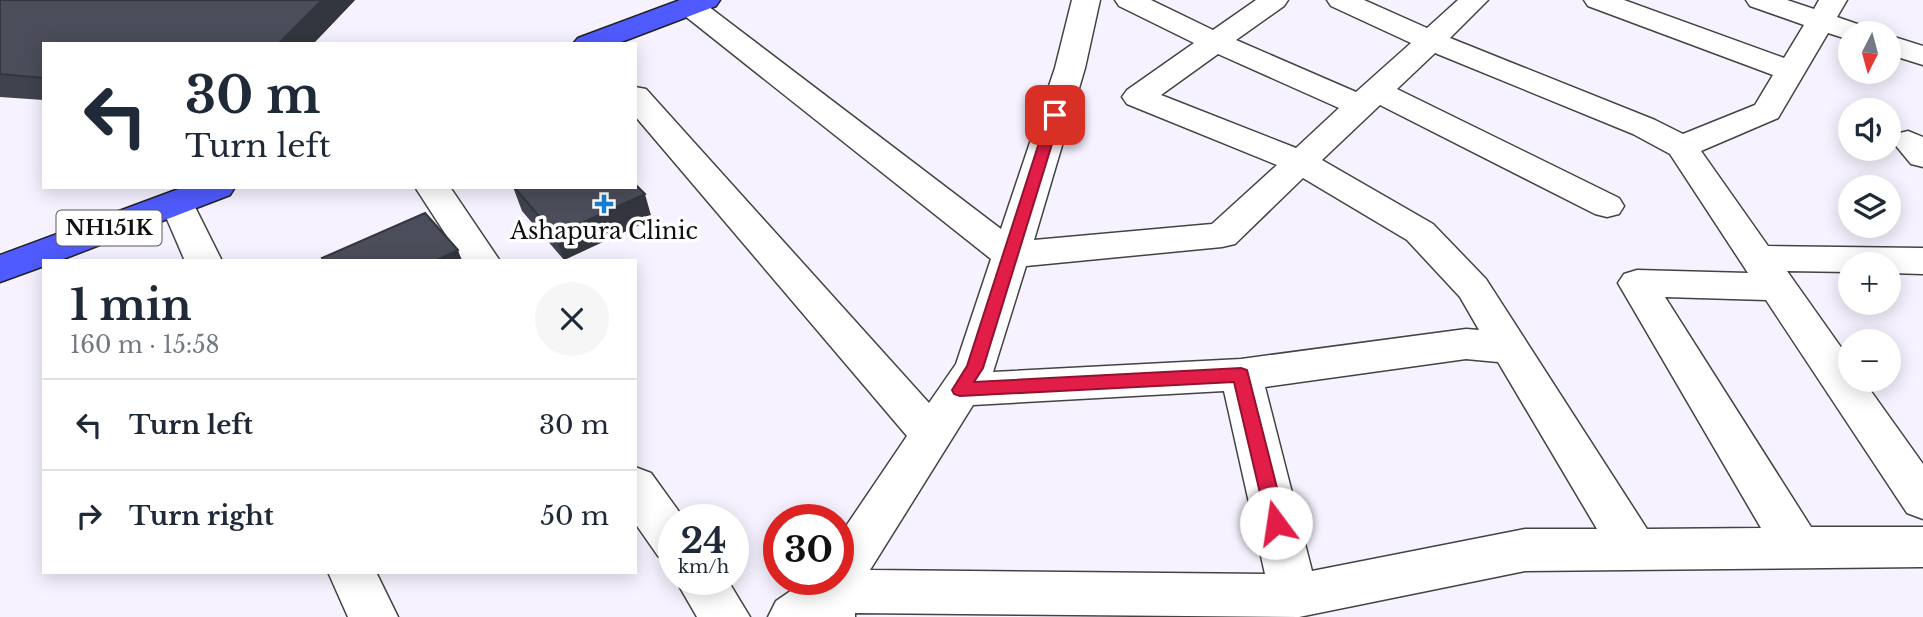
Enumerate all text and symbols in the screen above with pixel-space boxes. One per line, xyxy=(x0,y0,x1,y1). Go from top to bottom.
north arrow xyxy=(1838,21,1900,84)
map controls xyxy=(1838,21,1901,392)
text: 30 m xyxy=(185,65,320,126)
icon: left xyxy=(70,70,161,161)
pin xyxy=(1025,85,1085,145)
icon: arrive xyxy=(1036,96,1074,134)
button: sound xyxy=(1838,98,1901,161)
text: Turn left xyxy=(185,126,331,166)
button: layers xyxy=(1838,175,1901,238)
marker: Ashapura Clinic xyxy=(594,194,614,214)
road number: NH151K xyxy=(56,210,162,246)
place label: Ashapura Clinic xyxy=(509,217,698,245)
button: + xyxy=(1838,252,1901,315)
text: 1 min xyxy=(70,279,192,331)
button: close xyxy=(535,282,609,356)
button: − xyxy=(1838,329,1901,392)
text: 160 m · 15:58 xyxy=(70,331,219,359)
icon: left xyxy=(70,406,108,444)
text: Turn left xyxy=(129,409,253,441)
text: 30 m xyxy=(539,409,609,441)
position arrow xyxy=(1239,486,1313,560)
icon: right xyxy=(70,497,108,535)
text: Turn right xyxy=(129,500,274,532)
text: 50 m xyxy=(540,500,609,532)
speed limit sign: 30 xyxy=(763,504,854,595)
text: 24 xyxy=(680,519,727,562)
text: km/h xyxy=(678,556,729,578)

